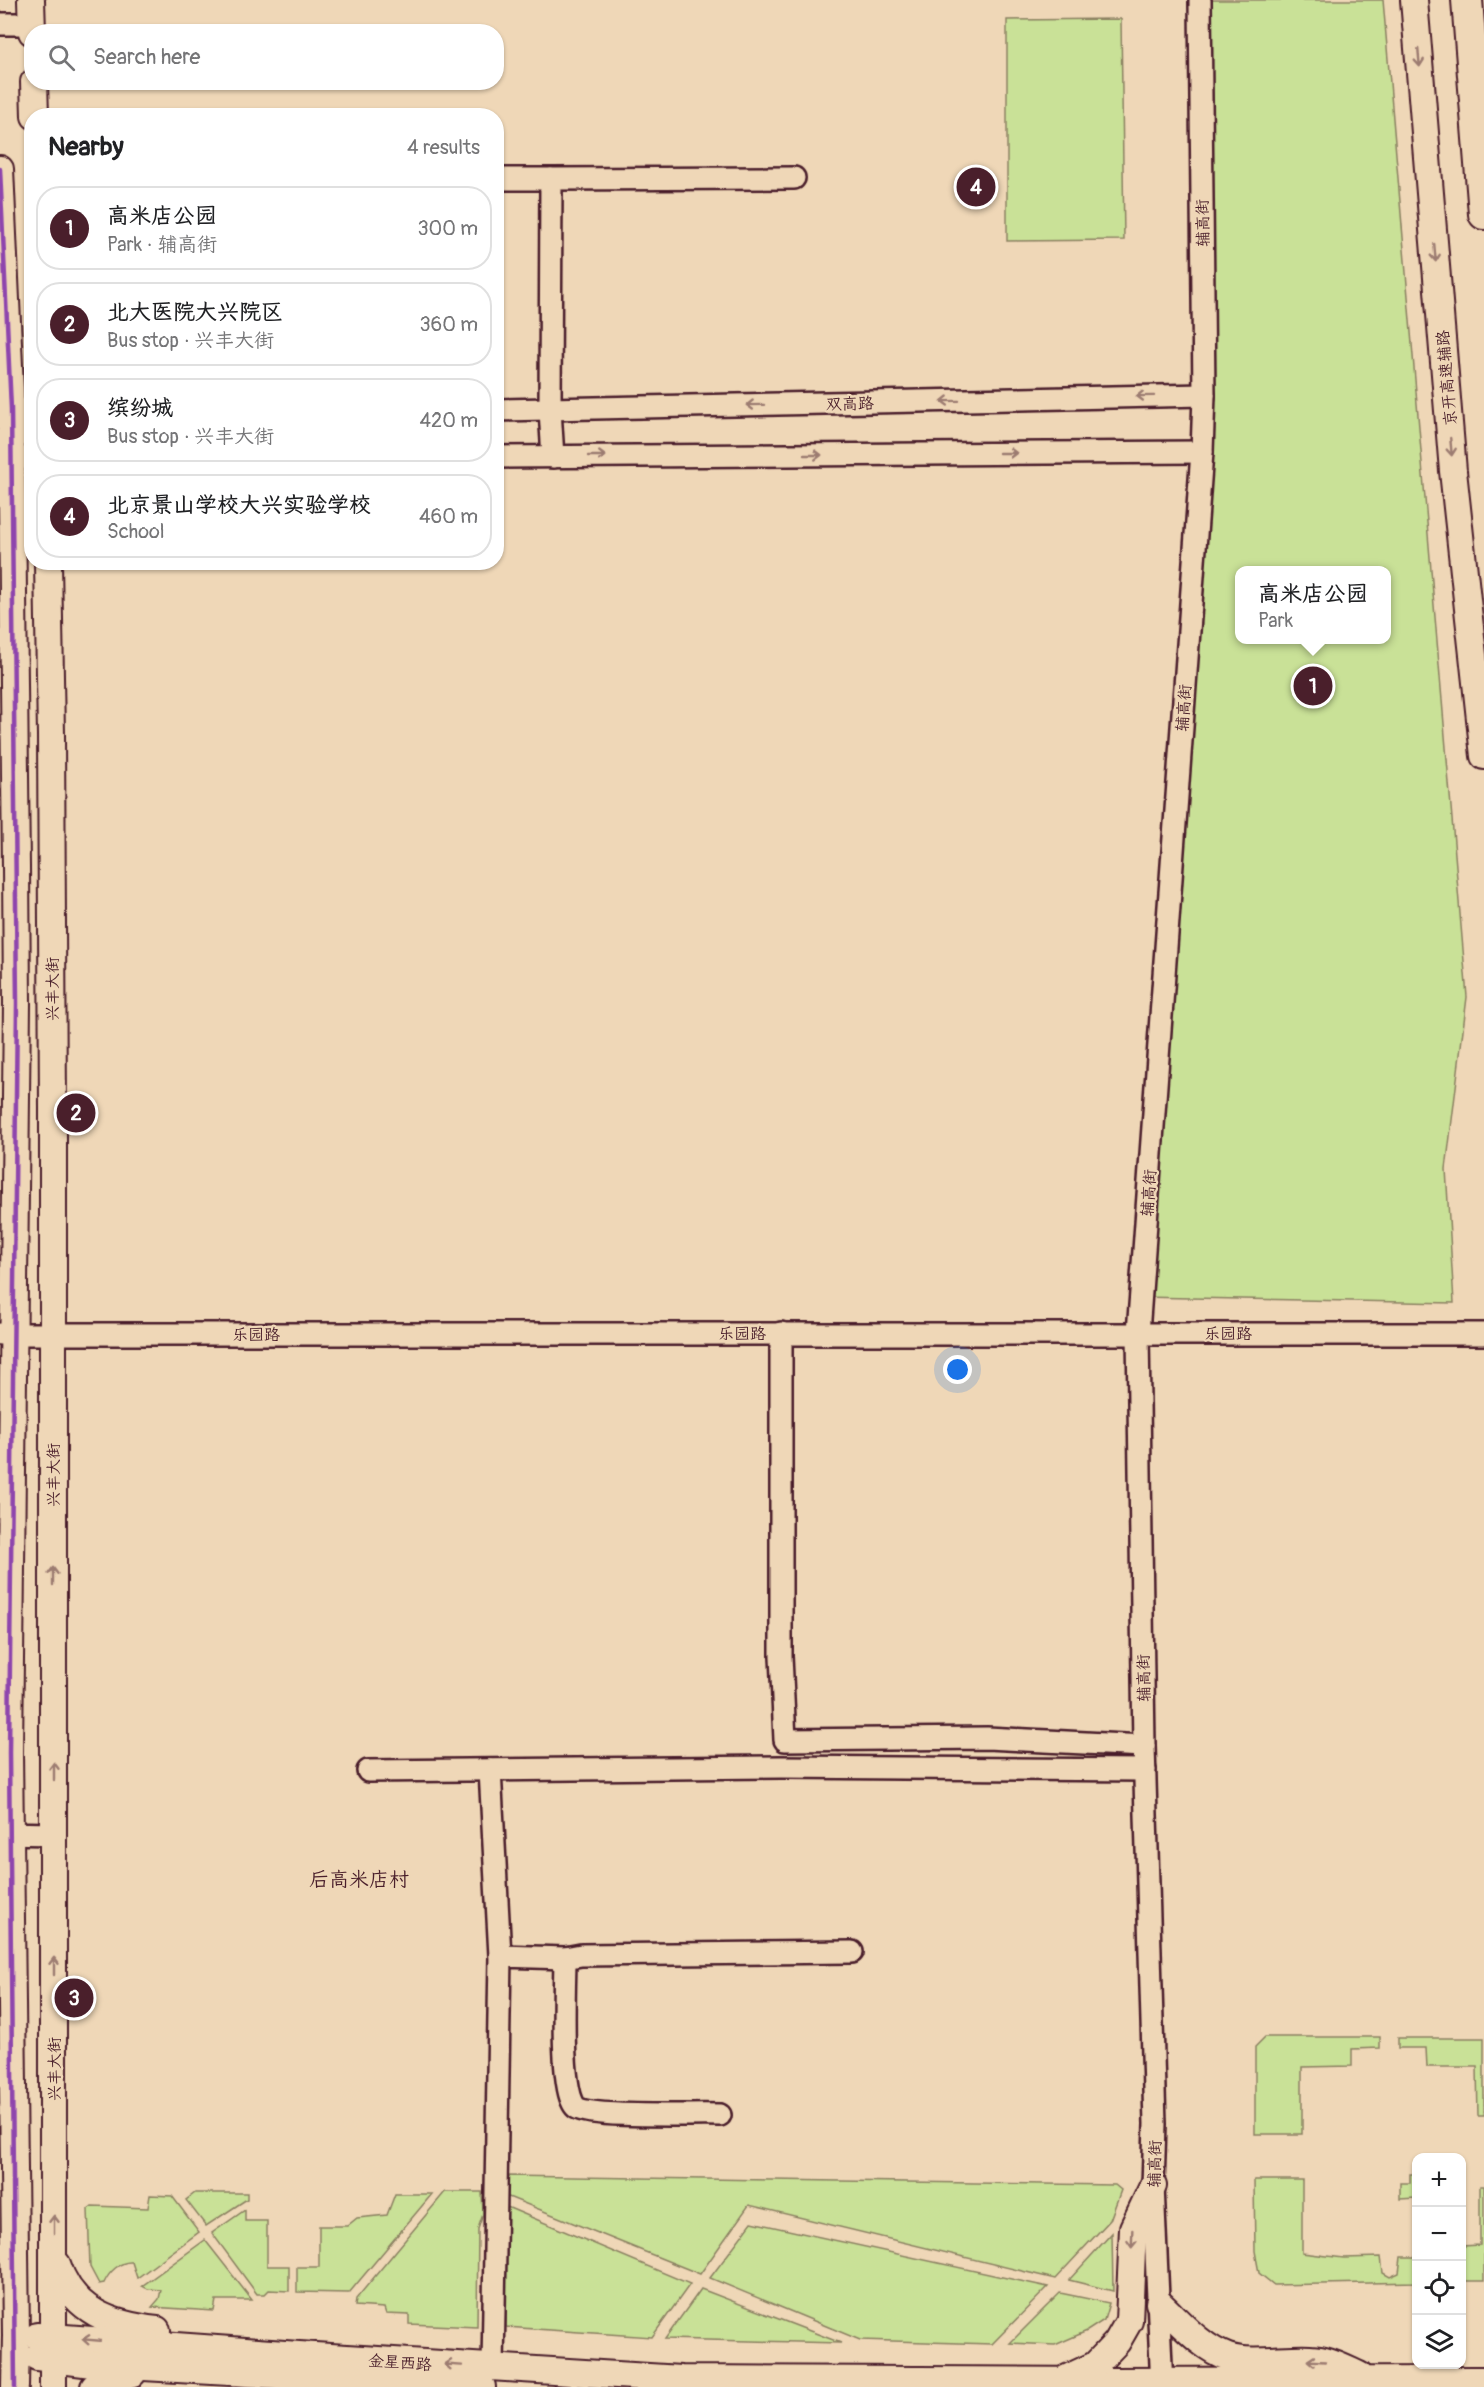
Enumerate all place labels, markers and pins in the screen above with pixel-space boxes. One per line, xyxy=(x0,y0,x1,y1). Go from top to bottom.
pin: 4 xyxy=(956,164,996,210)
pin: 1 xyxy=(1294,664,1332,708)
pin: 2 xyxy=(56,1090,96,1136)
pin: 3 xyxy=(54,1976,94,2020)

